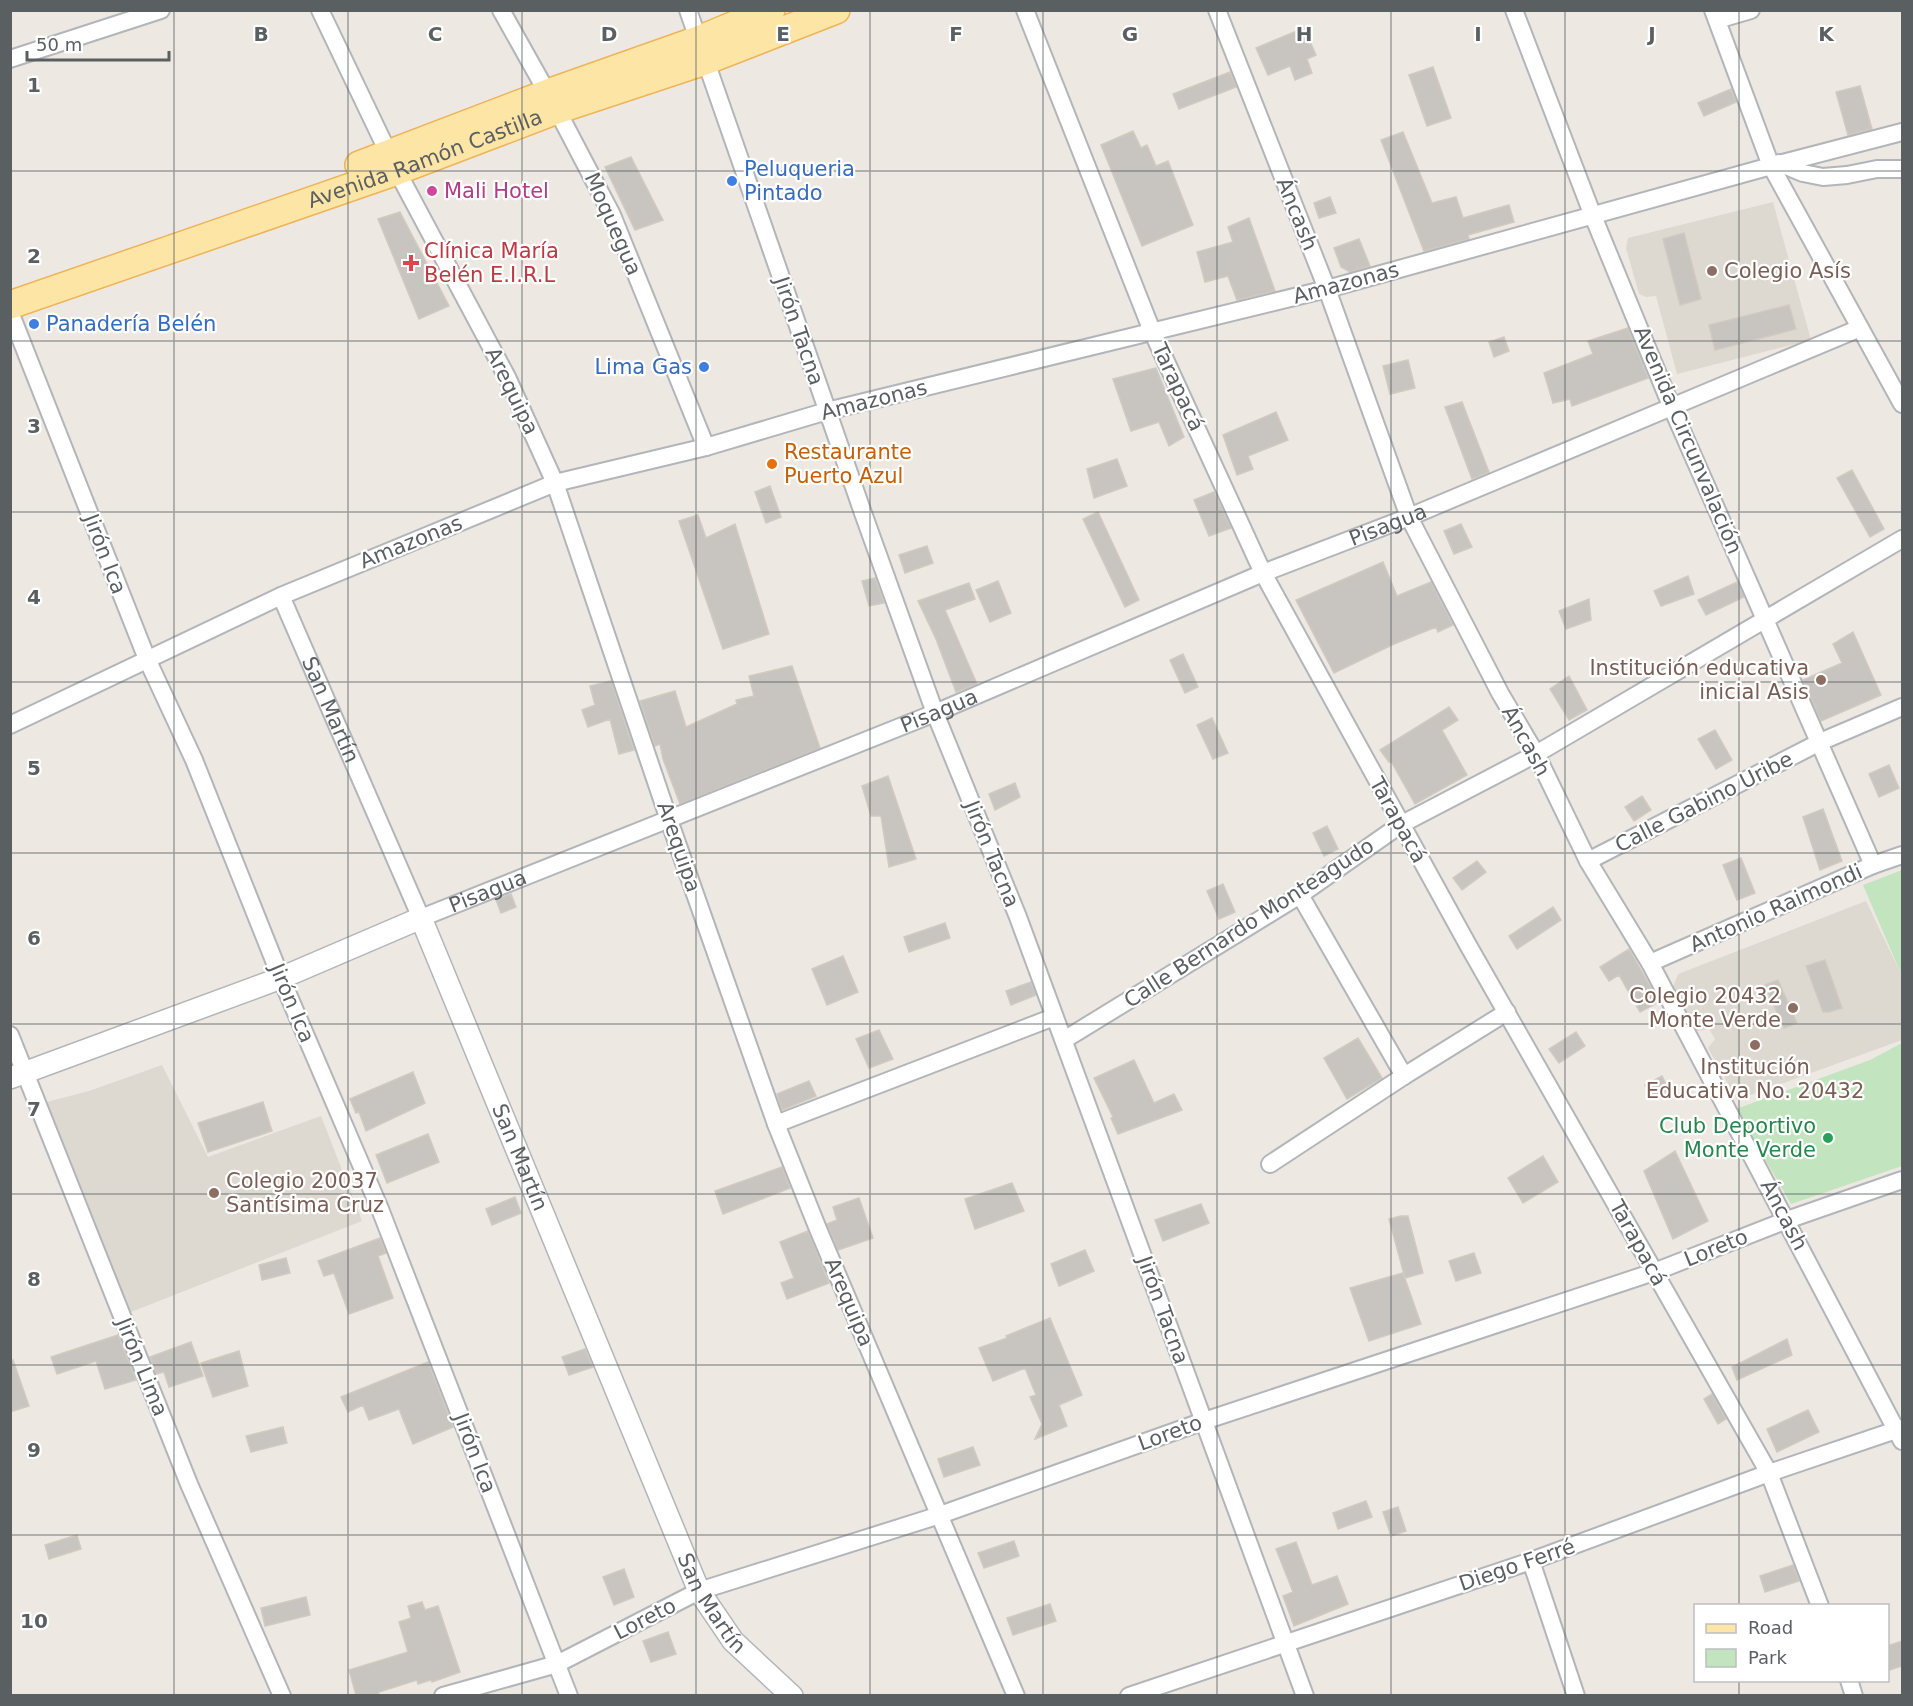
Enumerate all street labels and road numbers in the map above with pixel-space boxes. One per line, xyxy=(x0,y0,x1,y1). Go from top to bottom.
street label: Avenida Ramón Castilla xyxy=(305,105,546,213)
street label: Moquegua xyxy=(580,169,646,279)
street label: Áncash xyxy=(1272,174,1323,254)
street label: Amazonas xyxy=(1290,257,1402,309)
street label: Jirón Tacna xyxy=(769,272,829,388)
street label: Avenida Circunvalación xyxy=(1629,323,1747,557)
street label: Tarapacá xyxy=(1147,338,1209,435)
street label: Arequipa xyxy=(481,343,543,439)
street label: Amazonas xyxy=(818,375,930,425)
street label: Pisagua xyxy=(1346,499,1430,551)
street label: Jirón Ica xyxy=(78,509,131,597)
street label: Amazonas xyxy=(356,511,466,573)
street label: San Martín xyxy=(297,653,364,766)
street label: Pisagua xyxy=(897,684,981,738)
street label: Áncash xyxy=(1497,701,1556,780)
street label: Calle Gabino Uribe xyxy=(1611,747,1797,857)
street label: Tarapacá xyxy=(1364,772,1431,867)
street label: Jirón Tacna xyxy=(959,795,1024,911)
street label: Arequipa xyxy=(652,799,706,895)
street label: Calle Bernardo Monteagudo xyxy=(1120,833,1378,1013)
street label: Antonio Raimondi xyxy=(1686,859,1866,957)
street label: Pisagua xyxy=(446,865,530,918)
street label: Jirón Ica xyxy=(264,958,319,1046)
street label: San Martín xyxy=(487,1100,553,1214)
street label: Áncash xyxy=(1755,1175,1813,1254)
street label: Tarapacá xyxy=(1604,1195,1671,1290)
street label: Loreto xyxy=(1681,1224,1751,1272)
street label: Jirón Tacna xyxy=(1132,1251,1194,1367)
street label: Arequipa xyxy=(820,1254,878,1350)
street label: Jirón Lima xyxy=(111,1312,173,1420)
street label: Jirón Ica xyxy=(448,1408,501,1496)
street label: Loreto xyxy=(1135,1410,1205,1456)
street label: Diego Ferré xyxy=(1456,1534,1578,1596)
street label: San Martín xyxy=(673,1549,751,1659)
street label: Loreto xyxy=(610,1593,680,1645)

